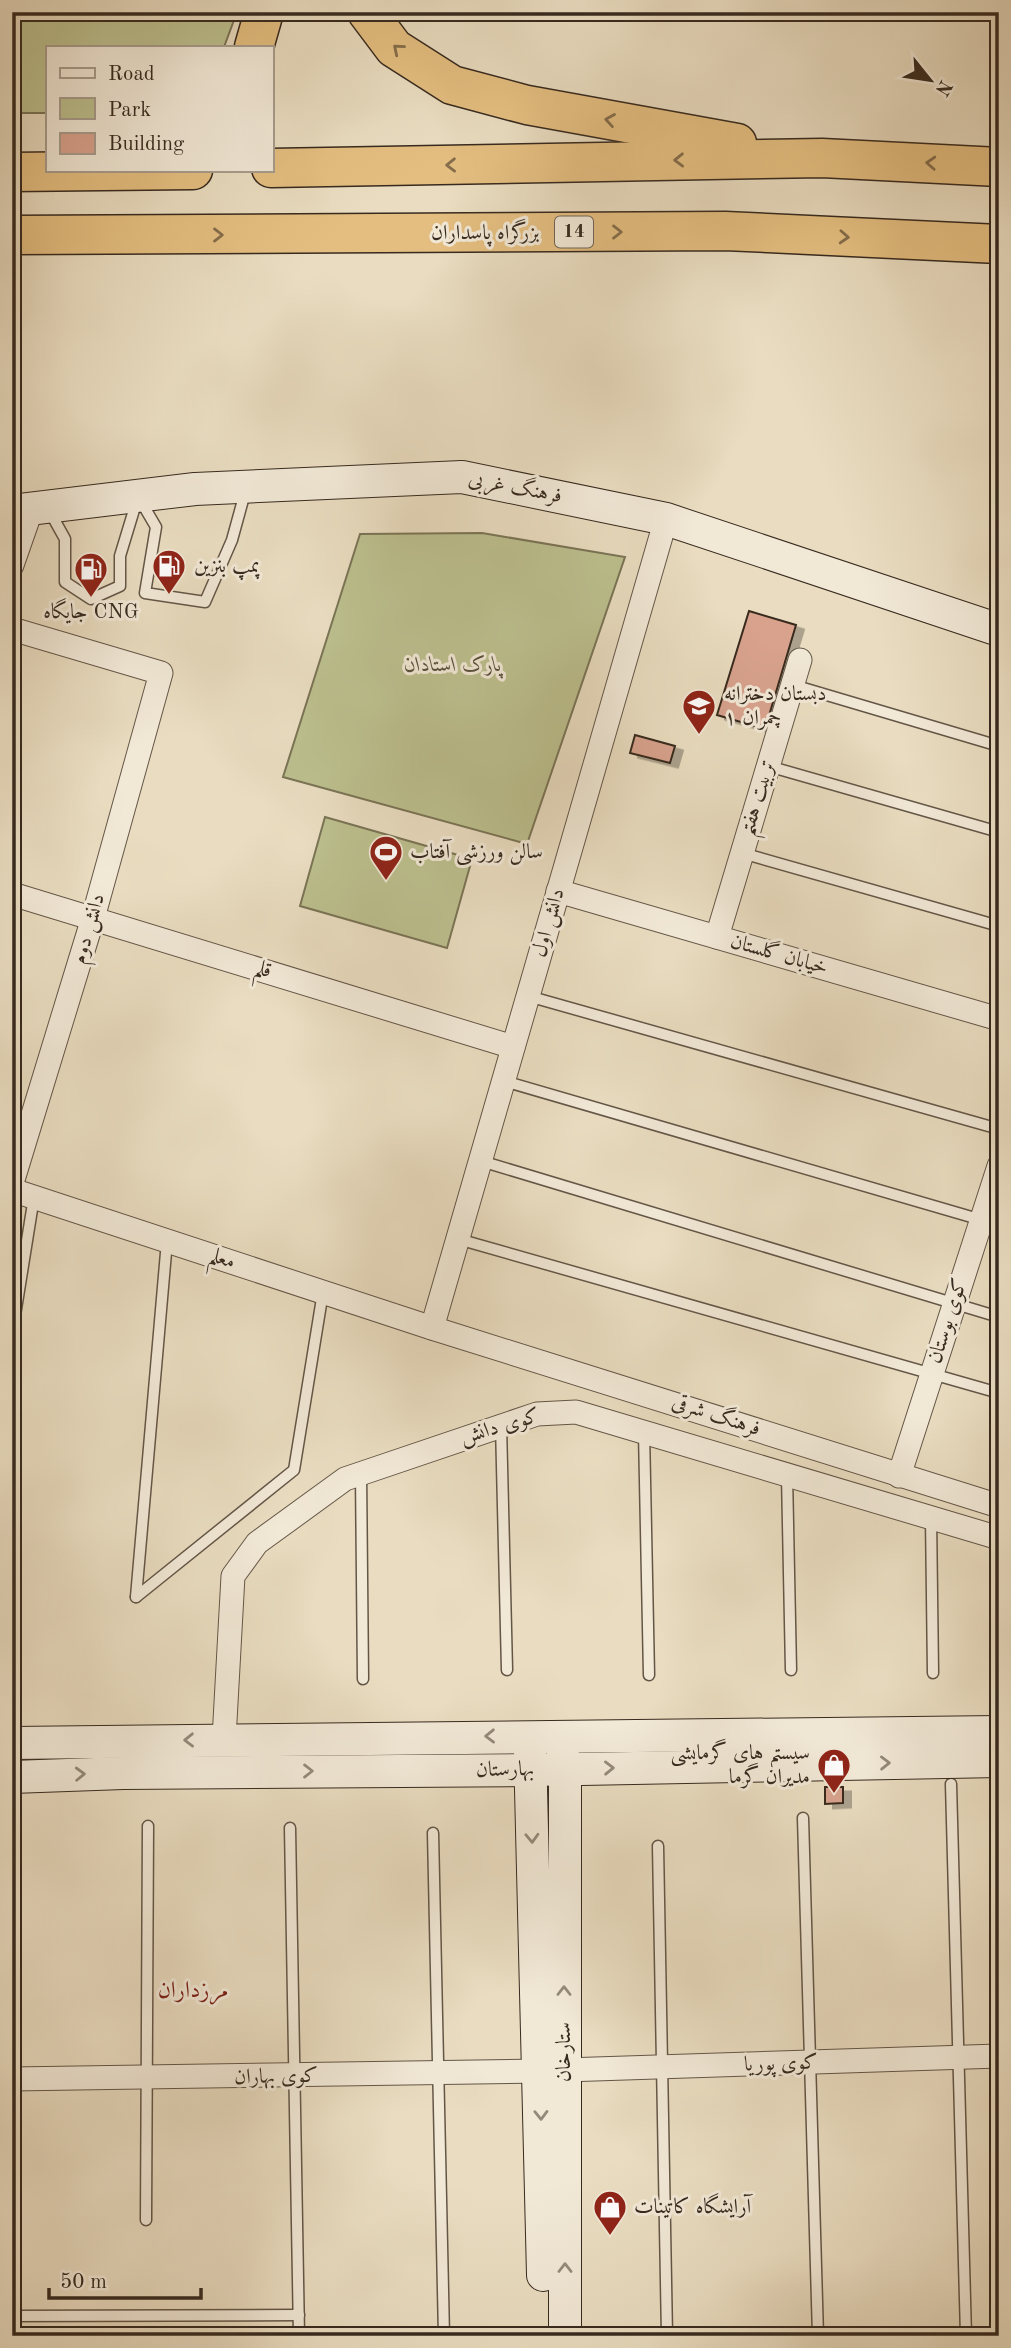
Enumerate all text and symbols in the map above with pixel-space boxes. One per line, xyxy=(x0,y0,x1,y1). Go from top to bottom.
one-way arrow xyxy=(393,44,406,57)
legend xyxy=(46,46,273,172)
north arrow xyxy=(895,46,965,116)
text: Road xyxy=(108,64,155,85)
text: N xyxy=(930,76,954,99)
text: Park xyxy=(108,100,151,121)
one-way arrow xyxy=(604,113,616,128)
text: Building xyxy=(108,134,185,155)
one-way arrow xyxy=(673,153,684,168)
one-way arrow xyxy=(925,156,936,171)
one-way arrow xyxy=(446,157,456,173)
road number: 14 xyxy=(555,216,593,248)
street label: بزرگراه پاسداران xyxy=(431,218,539,247)
one-way arrow xyxy=(612,224,623,240)
one-way arrow xyxy=(213,227,224,243)
one-way arrow xyxy=(839,229,850,244)
street label: فرهنگ غربی xyxy=(466,465,564,510)
fuel station icon: پمپ بنزین xyxy=(150,547,188,596)
fuel station icon: جایگاه CNG xyxy=(72,550,110,599)
place label: پمپ بنزین xyxy=(194,556,260,581)
place label: جایگاه CNG xyxy=(43,598,139,624)
park label: پارک استادان xyxy=(404,654,504,679)
place label: دبستان دخترانه چمران ۱ xyxy=(724,684,826,730)
school or university icon: دبستان دخترانه چمران ۱ xyxy=(680,687,718,736)
street label: تربیت هفتم xyxy=(737,758,788,841)
sports icon: سالن ورزشی آفتاب xyxy=(367,833,405,882)
place label: سالن ورزشی آفتاب xyxy=(410,838,543,866)
street label: دانش اول xyxy=(529,886,571,960)
street label: دانش دوم xyxy=(69,891,115,968)
street label: خیابان گلستان xyxy=(727,927,831,980)
street label: قلم xyxy=(249,957,274,991)
street label: معلم xyxy=(204,1244,238,1282)
street label: کوی بوستان xyxy=(924,1276,973,1366)
street label: فرهنگ شرقی xyxy=(669,1388,764,1442)
street label: کوی دانش xyxy=(458,1406,543,1450)
one-way arrow xyxy=(484,1729,495,1744)
one-way arrow xyxy=(183,1732,193,1748)
place label: سیستم های گرمایشی مدیران گرما xyxy=(670,1738,810,1789)
shop icon: سیستم های گرمایشی مدیران گرما xyxy=(815,1746,853,1795)
one-way arrow xyxy=(881,1755,891,1771)
street label: بهارستان xyxy=(476,1759,534,1783)
one-way arrow xyxy=(604,1760,615,1775)
one-way arrow xyxy=(303,1764,314,1779)
one-way arrow xyxy=(75,1767,86,1782)
one-way arrow xyxy=(525,1833,540,1844)
district label: مرزداران xyxy=(158,1979,228,2005)
one-way arrow xyxy=(556,1985,572,1996)
street label: ستارخان xyxy=(554,2022,575,2082)
street label: کوی پوریا xyxy=(744,2052,818,2079)
street label: کوی بهاران xyxy=(234,2066,318,2090)
one-way arrow xyxy=(533,2110,548,2121)
shop icon: آرایشگاه کاتینات xyxy=(591,2188,629,2237)
place label: آرایشگاه کاتینات xyxy=(634,2193,754,2219)
scale bar xyxy=(49,2257,201,2301)
one-way arrow xyxy=(557,2262,573,2272)
text: 50 m xyxy=(60,2272,107,2293)

